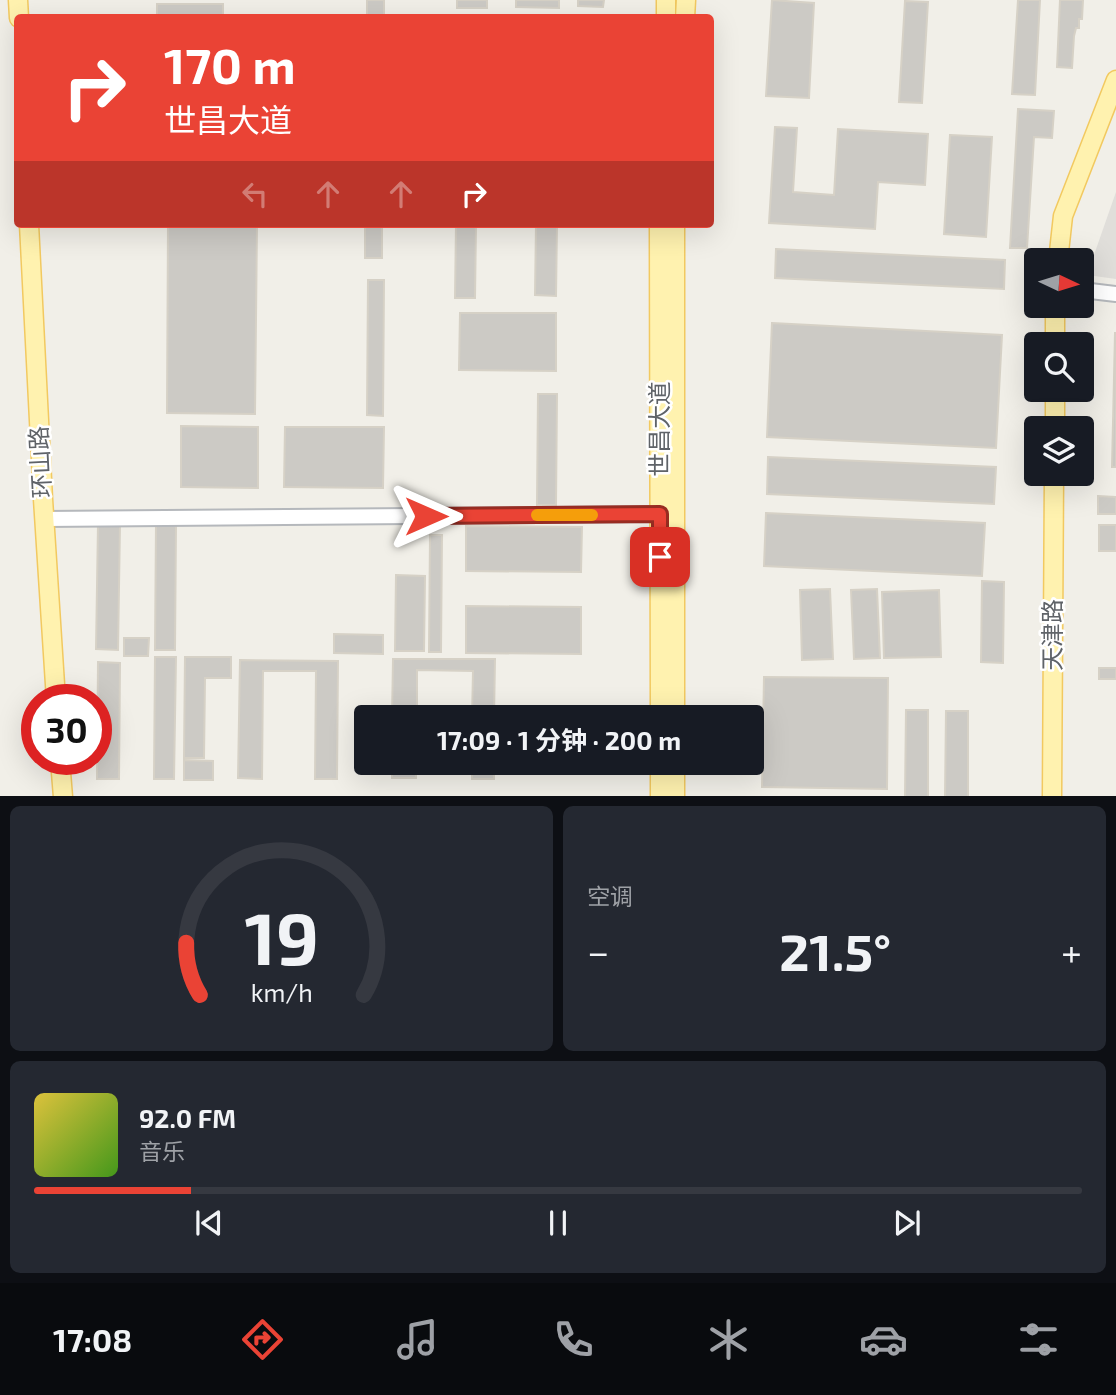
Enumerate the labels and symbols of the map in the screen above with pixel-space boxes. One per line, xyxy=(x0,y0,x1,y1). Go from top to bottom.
north arrow xyxy=(1024,248,1094,318)
street label: 世昌大道 xyxy=(644,381,673,477)
street label: 环山路 xyxy=(23,425,56,499)
position arrow xyxy=(389,479,463,553)
pin xyxy=(630,527,690,587)
street label: 天津路 xyxy=(1037,599,1066,671)
speed limit sign: 30 xyxy=(21,684,112,775)

